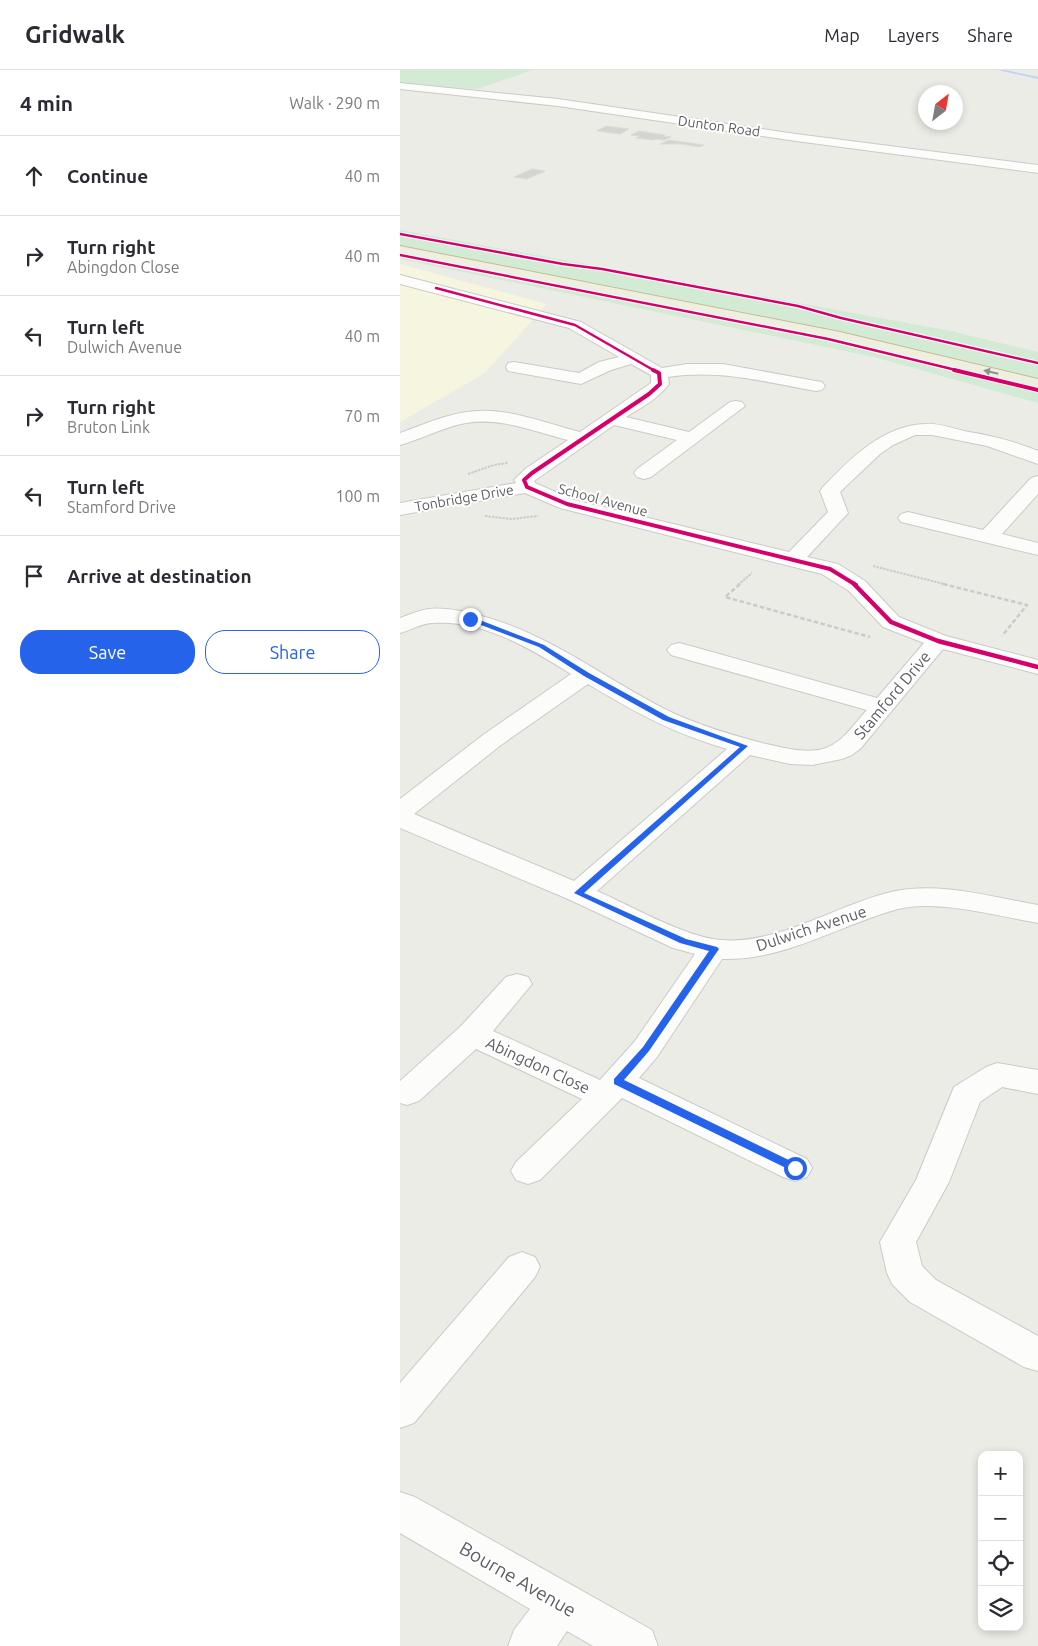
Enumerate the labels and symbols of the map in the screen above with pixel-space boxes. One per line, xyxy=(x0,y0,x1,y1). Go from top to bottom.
north arrow xyxy=(918,85,963,130)
street label: Dunton Road xyxy=(677,112,761,140)
one-way arrow xyxy=(983,368,998,376)
street label: School Avenue xyxy=(556,480,650,520)
street label: Tonbridge Drive xyxy=(413,481,515,515)
route end xyxy=(459,608,482,631)
street label: Stamford Drive xyxy=(850,647,934,743)
street label: Dulwich Avenue xyxy=(754,902,868,954)
street label: Abingdon Close xyxy=(483,1033,593,1097)
route start xyxy=(784,1157,807,1180)
street label: Bourne Avenue xyxy=(456,1537,580,1621)

